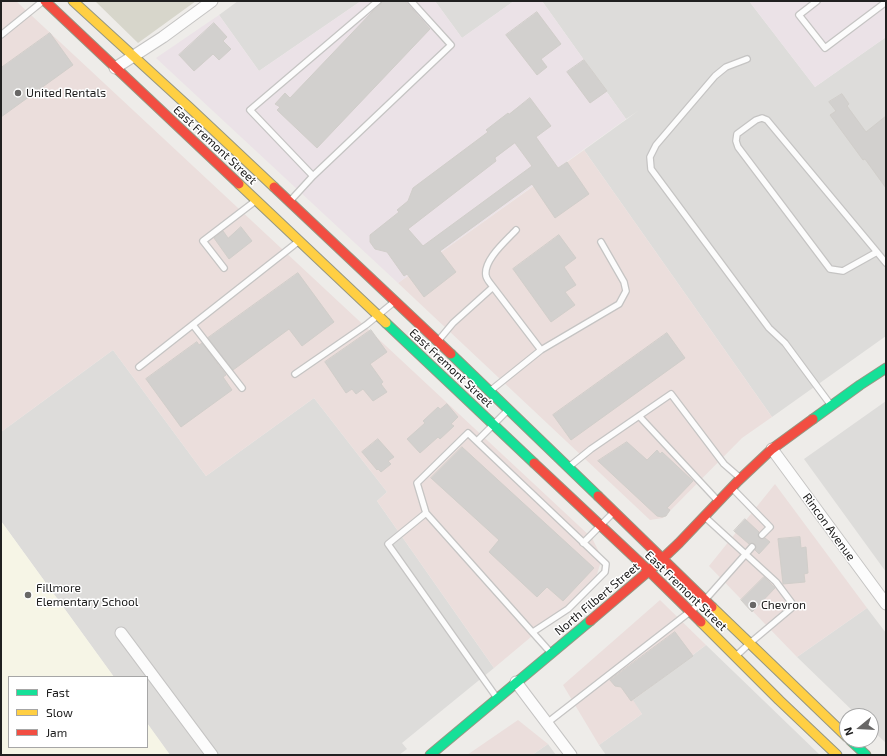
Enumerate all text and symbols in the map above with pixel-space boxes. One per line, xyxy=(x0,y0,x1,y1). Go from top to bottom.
place label: United Rentals xyxy=(26,86,106,100)
marker: United Rentals xyxy=(13,88,23,98)
street label: East Fremont Street xyxy=(170,103,260,187)
street label: East Fremont Street xyxy=(406,326,496,410)
street label: Rincon Avenue xyxy=(800,490,858,564)
street label: East Fremont Street xyxy=(642,548,730,634)
street label: North Filbert Street xyxy=(552,559,642,639)
place label: Fillmore Elementary School xyxy=(36,581,138,609)
marker: Fillmore Elementary School xyxy=(23,590,33,600)
place label: Chevron xyxy=(761,598,806,612)
marker: Chevron xyxy=(748,600,758,610)
legend xyxy=(8,676,148,748)
text: Fast xyxy=(46,685,69,699)
text: Slow xyxy=(46,705,73,719)
north arrow xyxy=(839,708,879,748)
text: Jam xyxy=(46,725,67,739)
text: N xyxy=(841,726,855,737)

